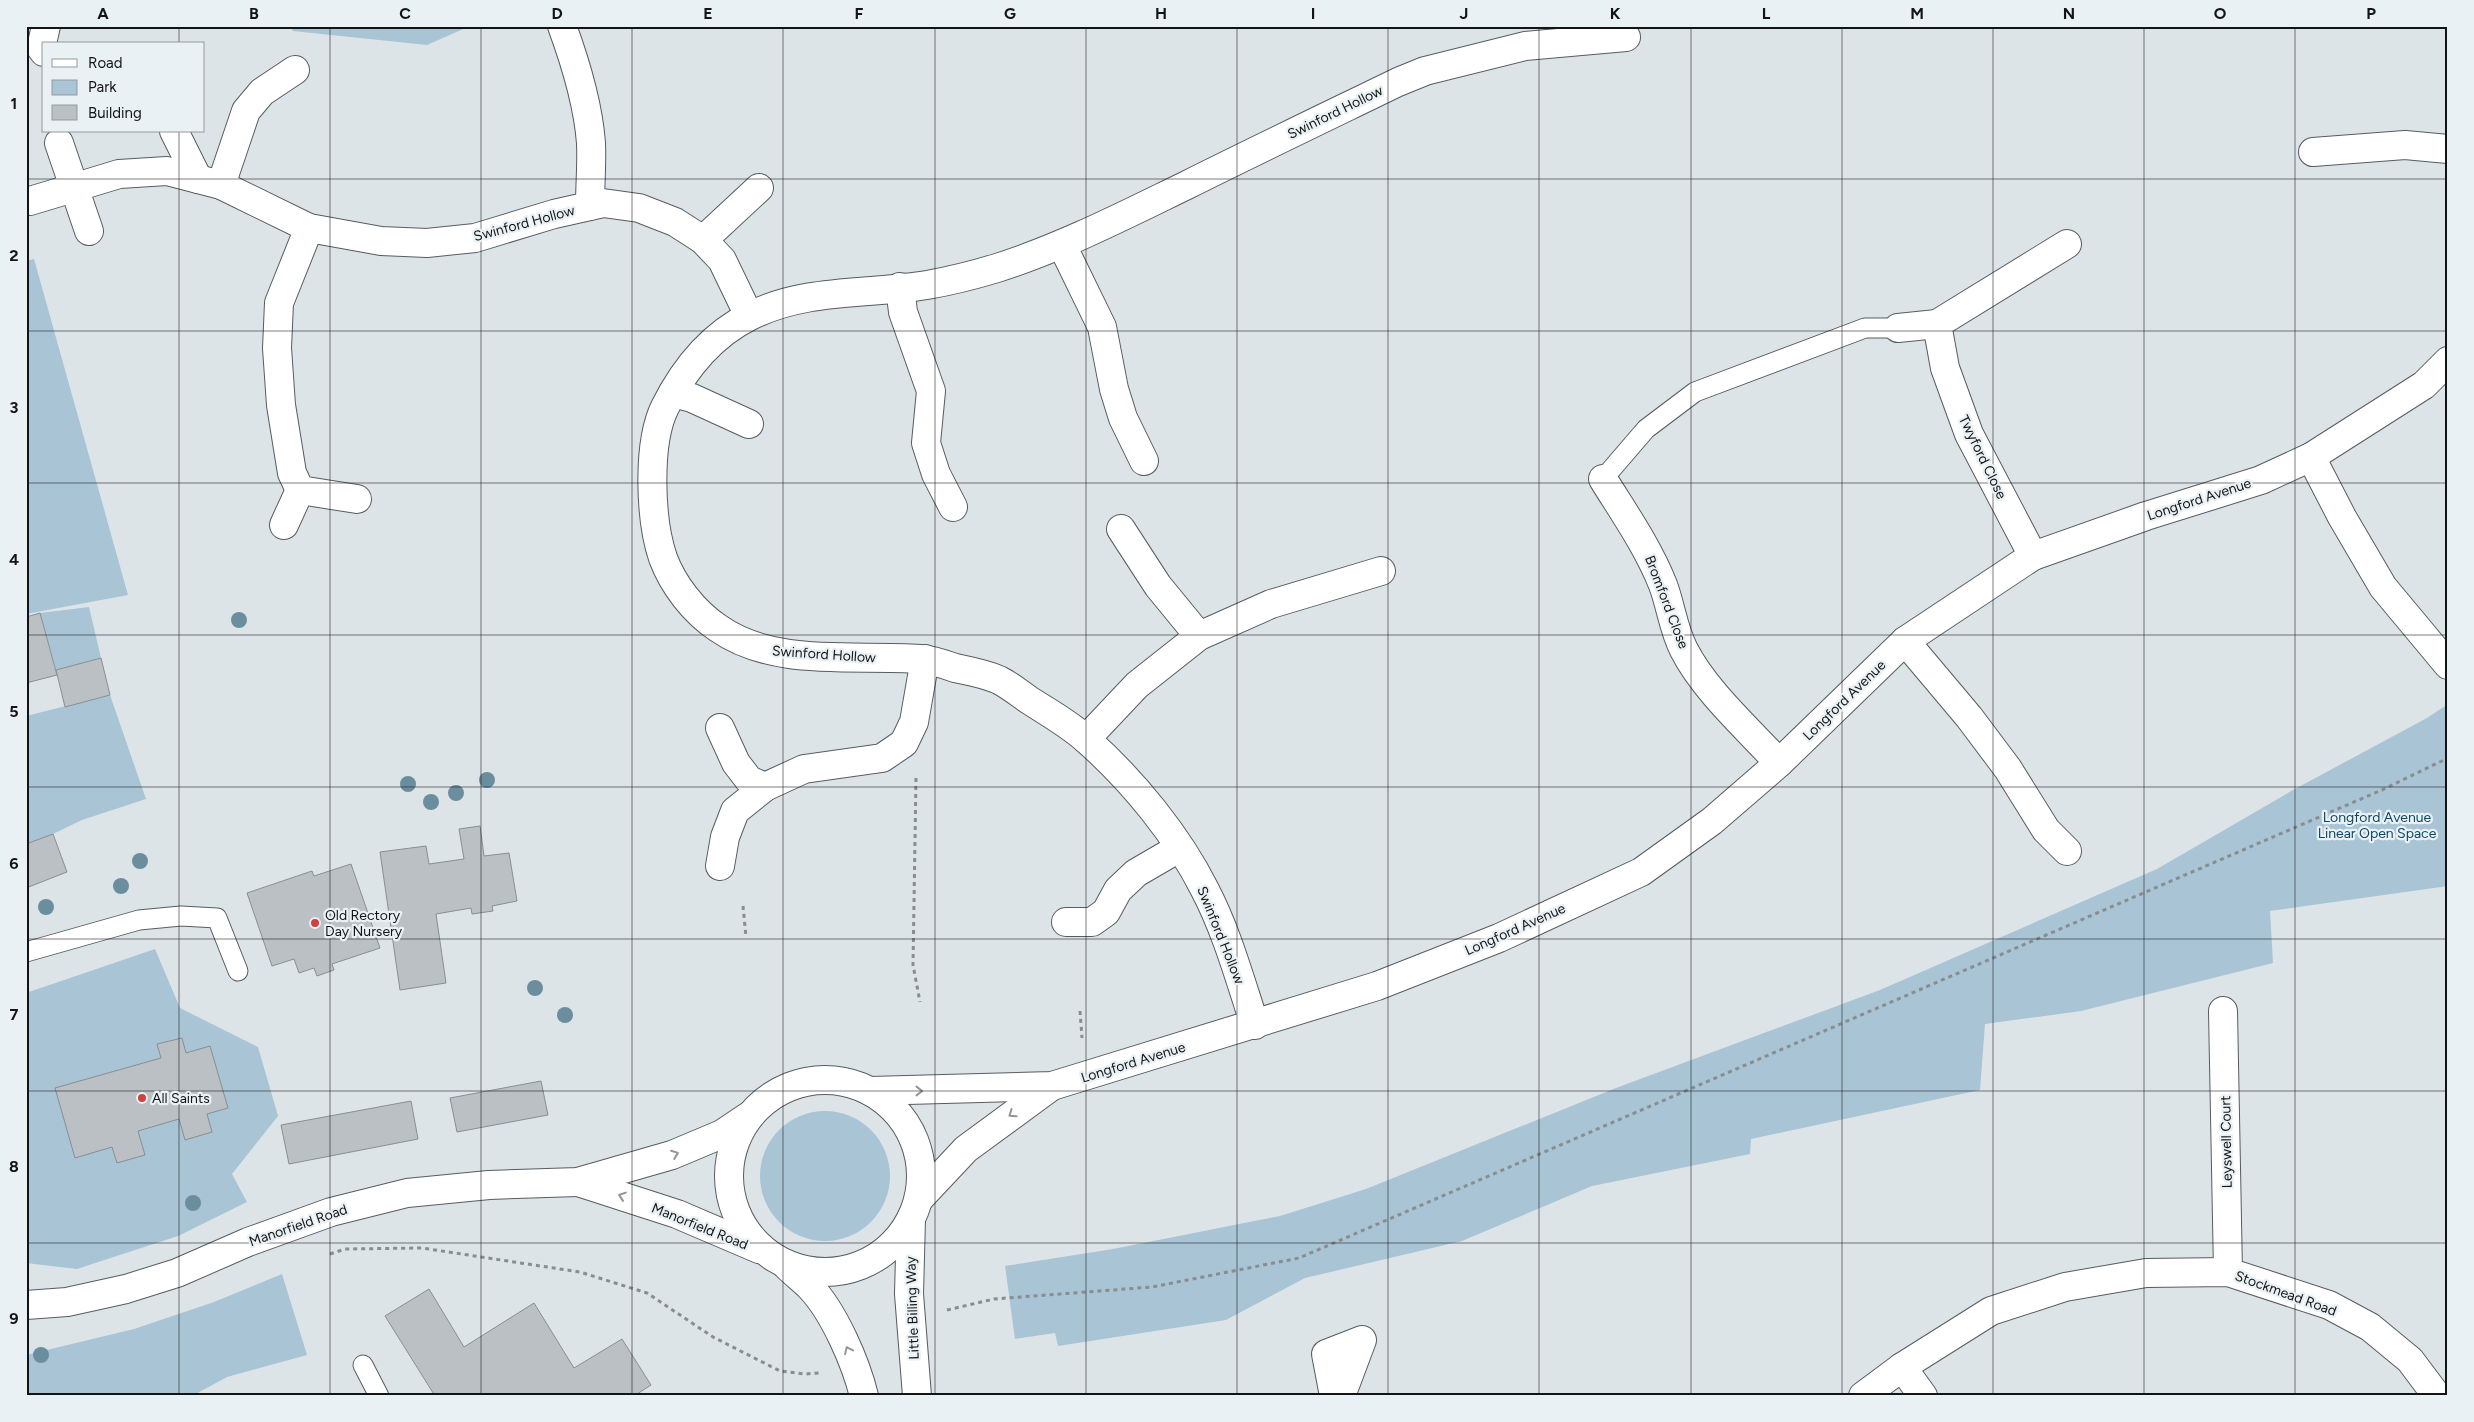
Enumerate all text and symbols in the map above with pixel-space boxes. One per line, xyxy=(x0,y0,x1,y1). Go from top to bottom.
text: A xyxy=(97,4,109,23)
text: B xyxy=(249,4,259,23)
text: C xyxy=(399,4,411,23)
text: D xyxy=(551,4,563,23)
text: E xyxy=(703,4,713,23)
text: F xyxy=(855,4,864,23)
text: G xyxy=(1004,4,1016,23)
text: H xyxy=(1155,4,1167,23)
text: I xyxy=(1311,4,1315,23)
text: J xyxy=(1460,4,1468,23)
text: K xyxy=(1610,4,1621,23)
text: L xyxy=(1762,4,1771,23)
text: M xyxy=(1910,4,1924,23)
text: N xyxy=(2063,4,2075,23)
text: O xyxy=(2214,4,2227,23)
text: P xyxy=(2366,4,2376,23)
legend xyxy=(42,42,205,132)
text: Road xyxy=(88,54,123,72)
text: Park xyxy=(88,78,117,96)
street label: Swinford Hollow xyxy=(1285,82,1386,143)
text: 1 xyxy=(11,94,17,113)
text: Building xyxy=(88,104,142,122)
street label: Swinford Hollow xyxy=(472,202,577,245)
text: 2 xyxy=(9,246,19,265)
text: 3 xyxy=(10,398,19,417)
street label: Twyford Close xyxy=(1955,413,2010,502)
street label: Longford Avenue xyxy=(2145,475,2254,524)
text: 4 xyxy=(9,550,19,569)
street label: Bromford Close xyxy=(1641,553,1692,651)
street label: Swinford Hollow xyxy=(772,642,876,667)
street label: Longford Avenue xyxy=(1799,656,1889,744)
text: 5 xyxy=(9,702,19,721)
park label: Longford Avenue Linear Open Space xyxy=(2318,809,2437,842)
text: 6 xyxy=(9,854,19,873)
street label: Swinford Hollow xyxy=(1193,884,1248,987)
street label: Longford Avenue xyxy=(1462,900,1569,959)
place label: Old Rectory Day Nursery xyxy=(325,907,403,940)
marker: Old Rectory Day Nursery xyxy=(309,917,321,929)
text: 7 xyxy=(10,1005,19,1024)
street label: Longford Avenue xyxy=(1079,1038,1188,1086)
one-way arrow xyxy=(916,1086,923,1096)
place label: All Saints xyxy=(152,1090,210,1107)
marker: All Saints xyxy=(136,1092,148,1104)
street label: Leyswell Court xyxy=(2217,1095,2236,1189)
one-way arrow xyxy=(1008,1108,1018,1117)
one-way arrow xyxy=(670,1150,679,1160)
text: 8 xyxy=(9,1157,19,1176)
one-way arrow xyxy=(618,1192,627,1202)
street label: Manorfield Road xyxy=(649,1199,751,1254)
street label: Manorfield Road xyxy=(247,1201,349,1250)
street label: Little Billing Way xyxy=(902,1255,923,1360)
street label: Stockmead Road xyxy=(2233,1267,2339,1320)
text: 9 xyxy=(9,1309,19,1328)
one-way arrow xyxy=(844,1346,854,1355)

